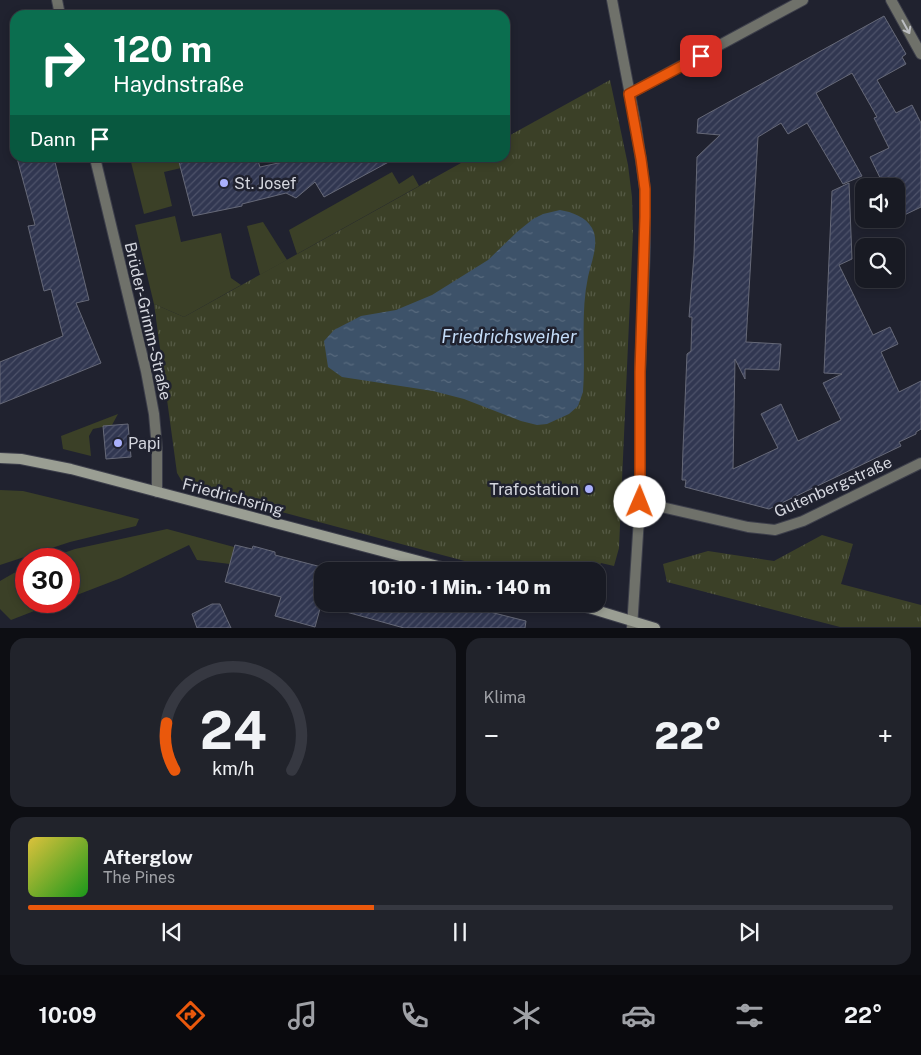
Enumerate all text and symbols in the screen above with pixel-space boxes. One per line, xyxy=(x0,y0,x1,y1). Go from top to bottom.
one-way arrow xyxy=(902,19,911,34)
text: 120 m xyxy=(113,29,212,70)
icon: right xyxy=(30,30,95,95)
pin xyxy=(680,35,722,77)
icon: arrive xyxy=(687,42,715,70)
text: Haydnstraße xyxy=(113,71,244,97)
icon: arrive xyxy=(86,125,114,153)
text: Dann xyxy=(30,128,76,150)
place label: St. Josef xyxy=(234,174,296,193)
marker: St. Josef xyxy=(218,177,230,189)
map controls xyxy=(855,178,905,288)
button: sound xyxy=(855,178,905,228)
button: search xyxy=(855,238,905,288)
street label: Brüder-Grimm-Straße xyxy=(121,240,175,402)
water label: Friedrichsweiher xyxy=(441,326,577,347)
place label: Papi xyxy=(128,434,160,453)
marker: Papi xyxy=(112,437,124,449)
street label: Gutenbergstraße xyxy=(771,452,895,522)
street label: Friedrichsring xyxy=(180,474,286,520)
position arrow xyxy=(613,475,665,527)
place label: Trafostation xyxy=(489,480,579,499)
marker: Trafostation xyxy=(583,483,595,495)
speed limit sign: 30 xyxy=(15,548,80,613)
text: 10:10 · 1 Min. · 140 m xyxy=(369,576,551,598)
text: Klima xyxy=(484,688,526,707)
text: 24 xyxy=(199,700,266,761)
text: 22° xyxy=(654,713,722,758)
text: − xyxy=(484,719,499,752)
text: + xyxy=(877,719,893,752)
text: km/h xyxy=(212,758,254,779)
text: Afterglow xyxy=(103,846,193,868)
text: The Pines xyxy=(103,868,175,887)
icon: previous xyxy=(158,918,186,946)
icon: pause xyxy=(446,918,474,946)
icon: next xyxy=(735,918,763,946)
icon: directions xyxy=(173,998,208,1033)
icon: music xyxy=(285,998,320,1033)
icon: phone xyxy=(397,998,432,1033)
icon: climate xyxy=(509,998,544,1033)
icon: car xyxy=(621,998,656,1033)
icon: filters xyxy=(732,998,767,1033)
text: 10:09 xyxy=(38,1002,97,1028)
text: 22° xyxy=(844,1002,882,1028)

